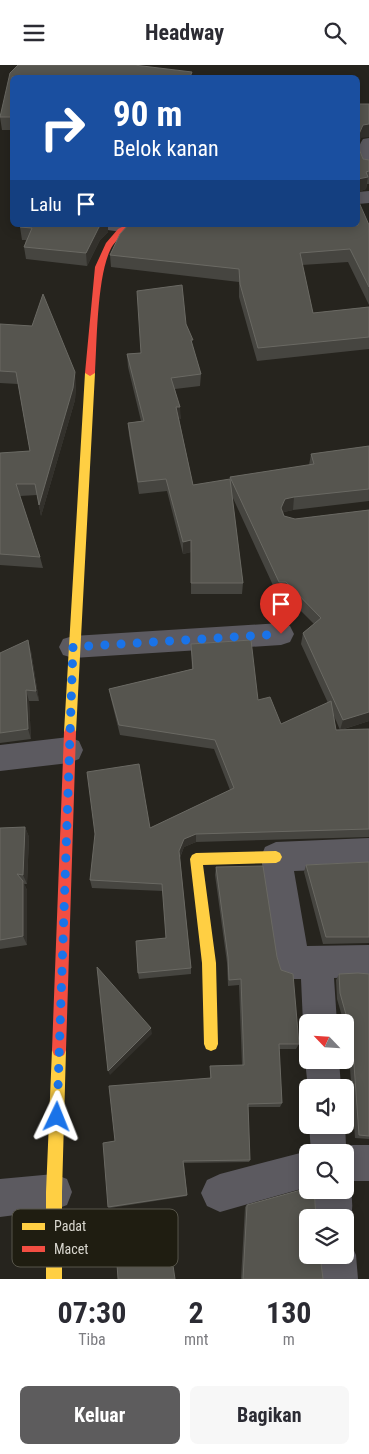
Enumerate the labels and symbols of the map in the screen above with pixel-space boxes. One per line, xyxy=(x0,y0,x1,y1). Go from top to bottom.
pin xyxy=(260,583,302,634)
north arrow xyxy=(299,1014,354,1069)
position arrow xyxy=(30,1090,82,1142)
legend xyxy=(12,1209,178,1267)
text: Padat xyxy=(54,1218,86,1234)
text: Macet xyxy=(54,1241,88,1257)

